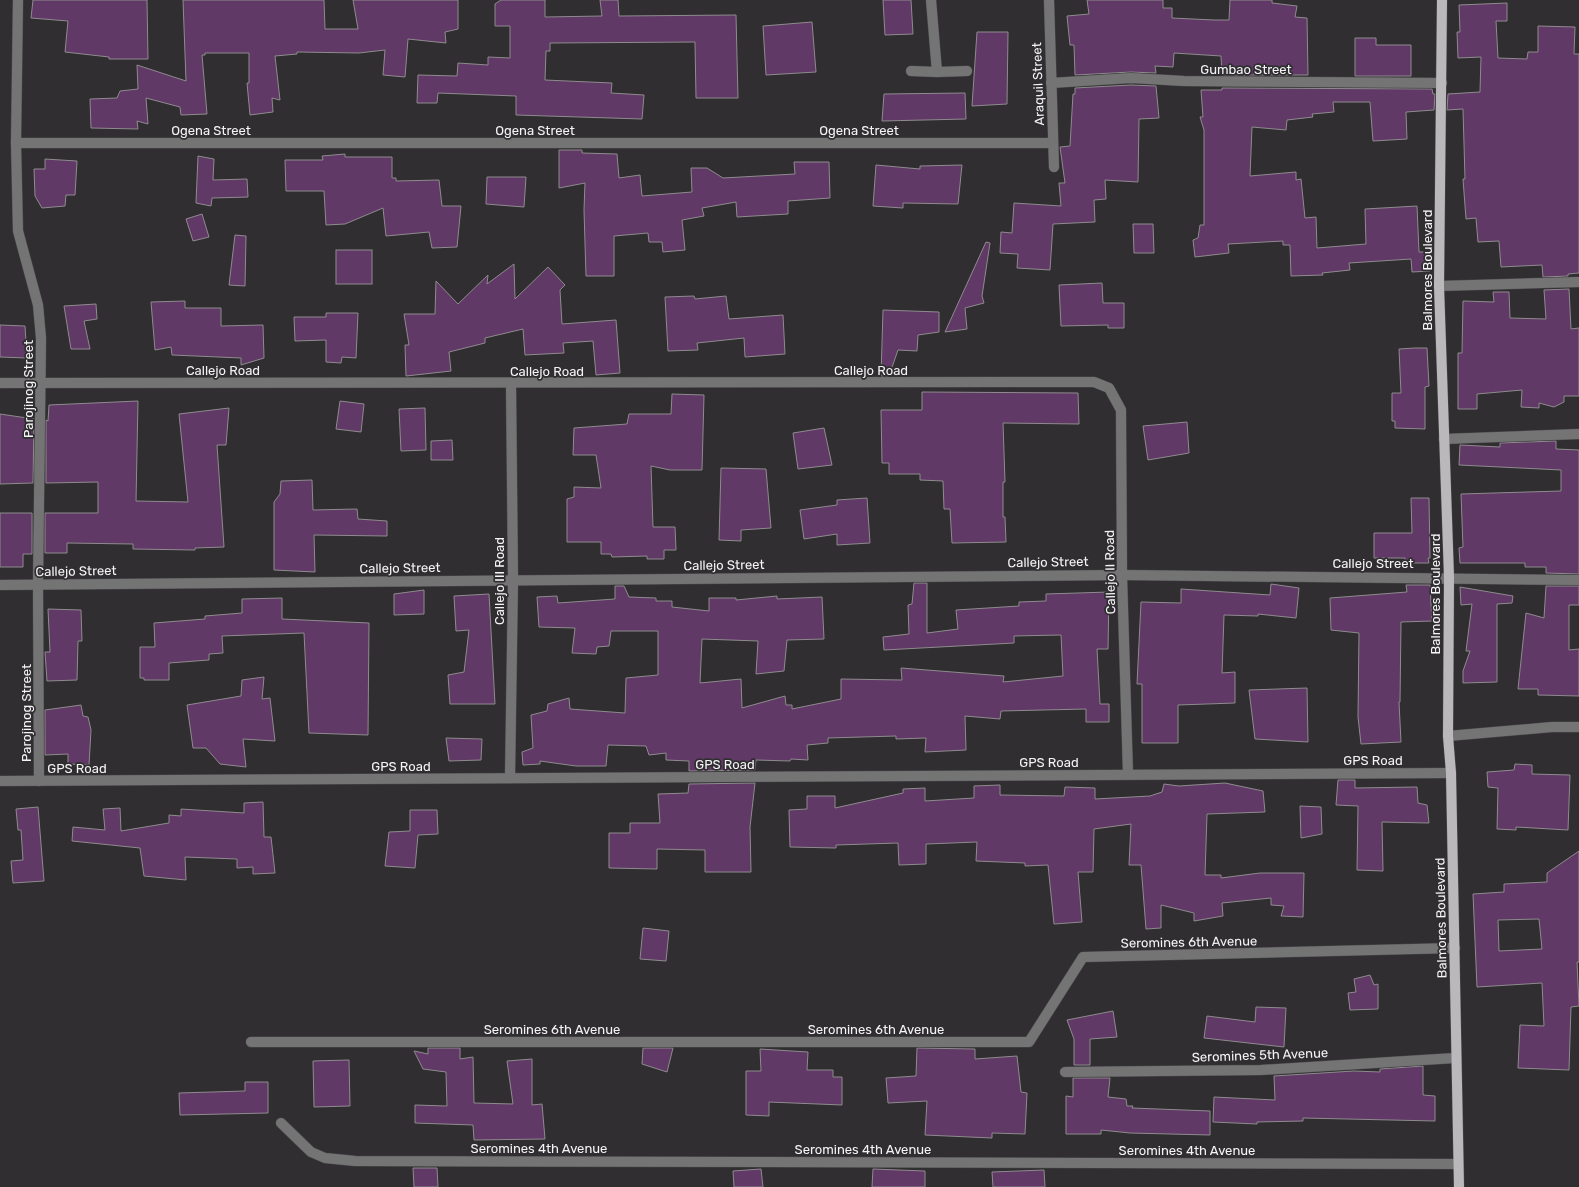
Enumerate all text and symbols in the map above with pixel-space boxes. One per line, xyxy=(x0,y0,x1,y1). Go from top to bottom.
street label: Araquil Street xyxy=(1029,42,1047,126)
street label: Gumbao Street xyxy=(1200,62,1292,77)
street label: Ogena Street xyxy=(171,123,251,139)
street label: Ogena Street xyxy=(495,123,575,139)
street label: Ogena Street xyxy=(819,123,899,139)
street label: Balmores Boulevard xyxy=(1420,210,1435,330)
street label: Parojinog Street xyxy=(21,340,37,438)
street label: Callejo Road xyxy=(186,363,260,378)
street label: Callejo Road xyxy=(834,363,908,378)
street label: Callejo Road xyxy=(510,364,584,379)
street label: Callejo II Road xyxy=(1102,530,1118,614)
street label: Balmores Boulevard xyxy=(1428,534,1443,654)
street label: Callejo III Road xyxy=(492,537,507,625)
street label: Callejo Street xyxy=(1007,554,1089,570)
street label: Callejo Street xyxy=(1333,556,1413,571)
street label: Callejo Street xyxy=(683,557,765,573)
street label: Callejo Street xyxy=(359,560,441,576)
street label: Callejo Street xyxy=(35,563,117,579)
street label: Parojinog Street xyxy=(19,664,35,762)
street label: GPS Road xyxy=(1343,753,1403,768)
street label: GPS Road xyxy=(1019,755,1079,770)
street label: GPS Road xyxy=(695,757,755,772)
street label: GPS Road xyxy=(371,759,431,774)
street label: GPS Road xyxy=(47,761,107,776)
street label: Balmores Boulevard xyxy=(1432,857,1450,979)
street label: Seromines 6th Avenue xyxy=(1121,933,1257,951)
street label: Seromines 6th Avenue xyxy=(484,1022,620,1037)
street label: Seromines 6th Avenue xyxy=(808,1022,944,1037)
street label: Seromines 5th Avenue xyxy=(1192,1045,1328,1065)
street label: Seromines 4th Avenue xyxy=(471,1141,607,1156)
street label: Seromines 4th Avenue xyxy=(795,1142,931,1157)
street label: Seromines 4th Avenue xyxy=(1119,1143,1255,1158)

